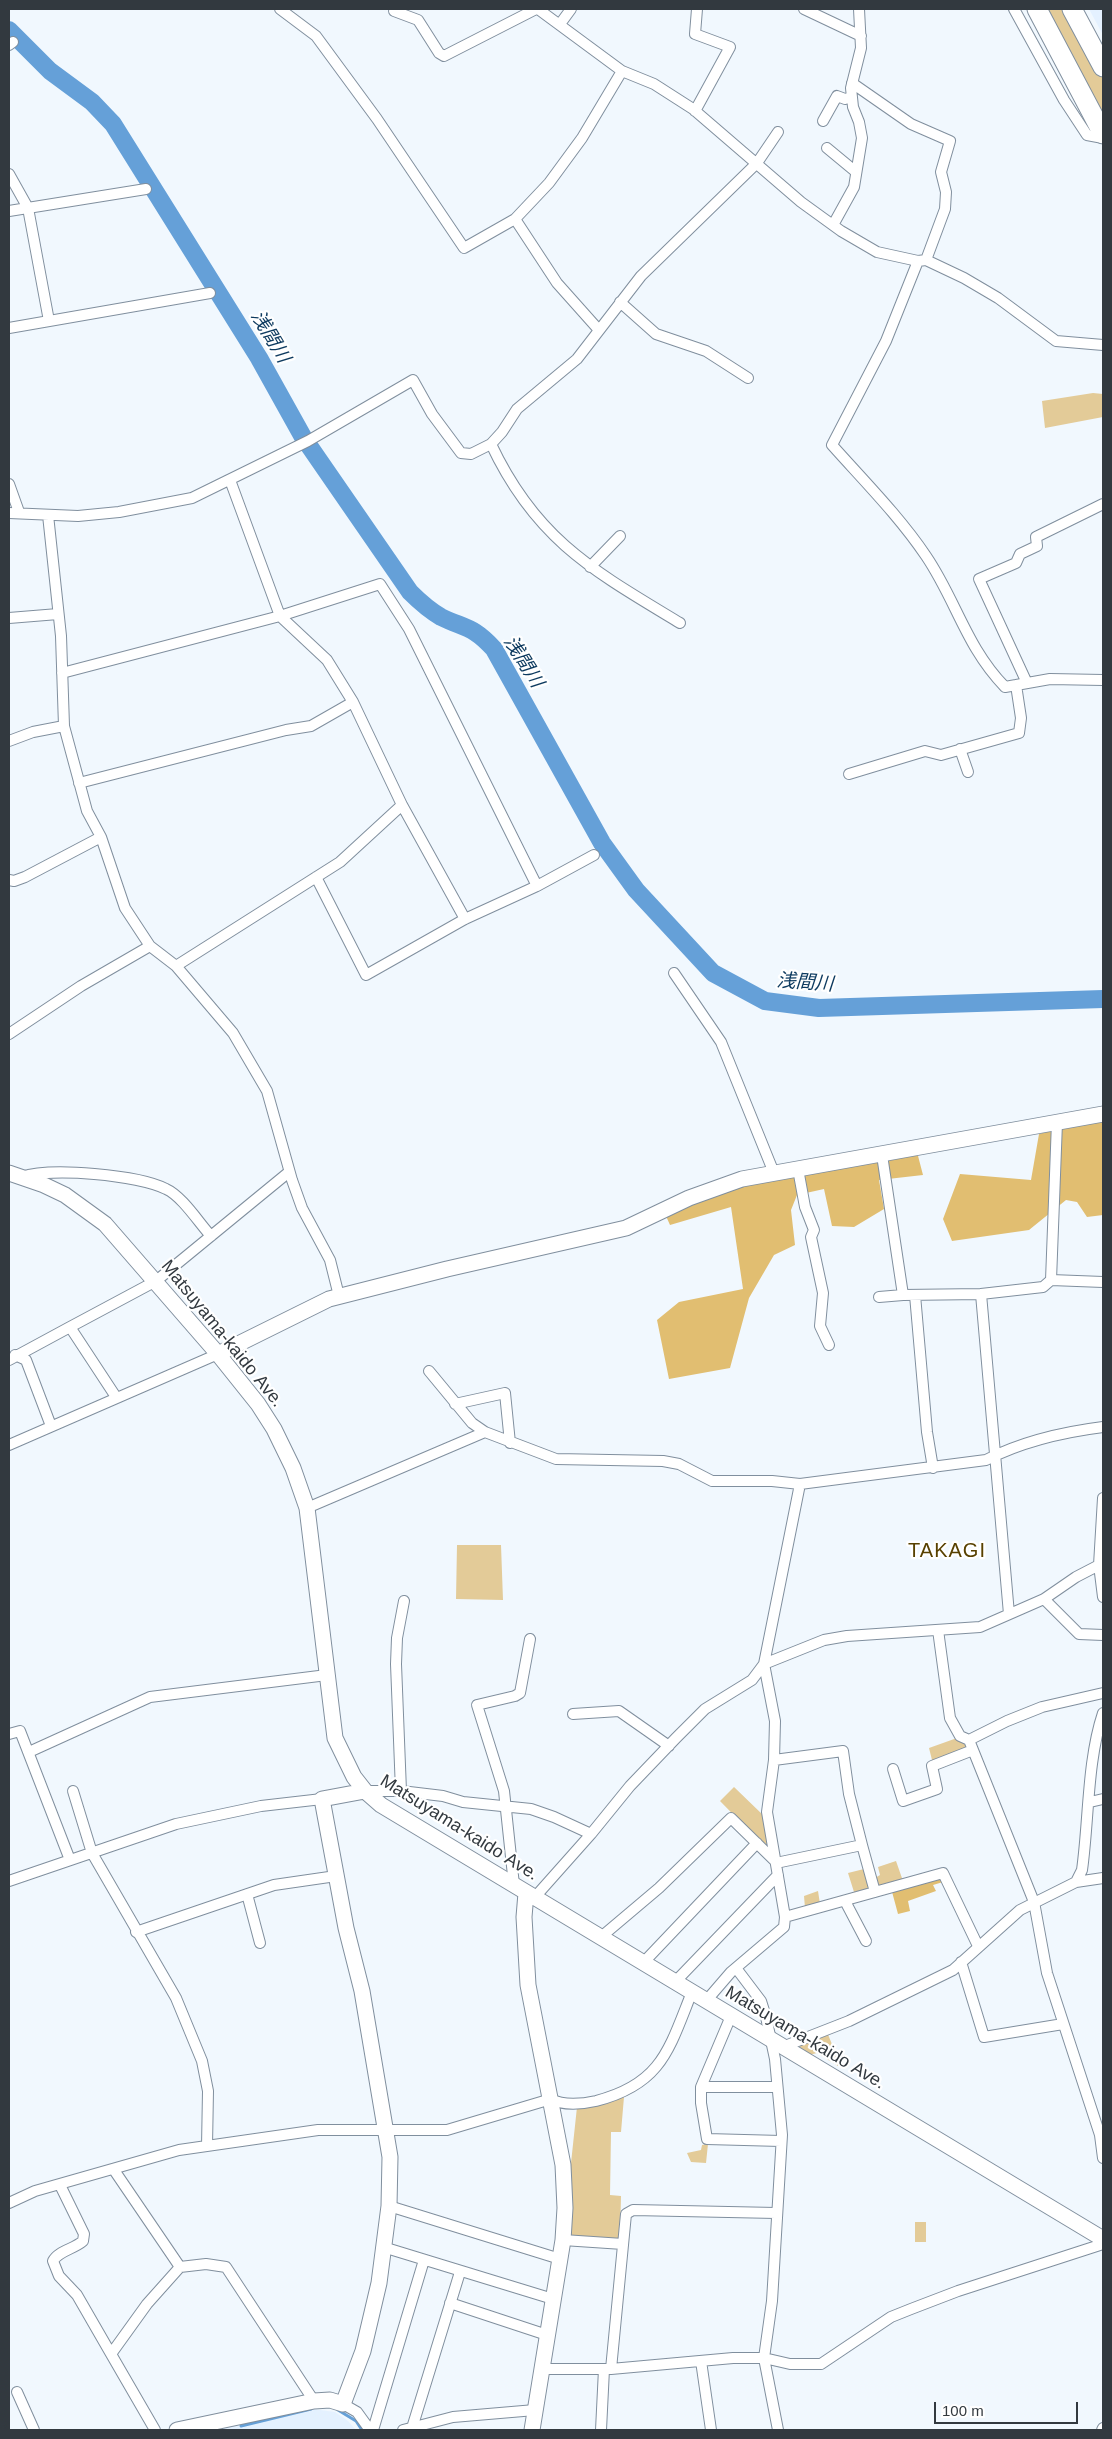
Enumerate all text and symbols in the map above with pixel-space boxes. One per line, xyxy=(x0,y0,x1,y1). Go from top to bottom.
water label: 浅間川 xyxy=(246,307,294,367)
water label: 浅間川 xyxy=(498,632,548,692)
water label: 浅間川 xyxy=(776,970,834,996)
street label: Matsuyama-kaido Ave. xyxy=(156,1256,288,1412)
district label: TAKAGI xyxy=(907,1539,987,1563)
street label: Matsuyama-kaido Ave. xyxy=(376,1770,542,1886)
street label: Matsuyama-kaido Ave. xyxy=(721,1982,889,2094)
scale bar xyxy=(937,2392,1081,2424)
text: 100 m xyxy=(942,2402,984,2419)

